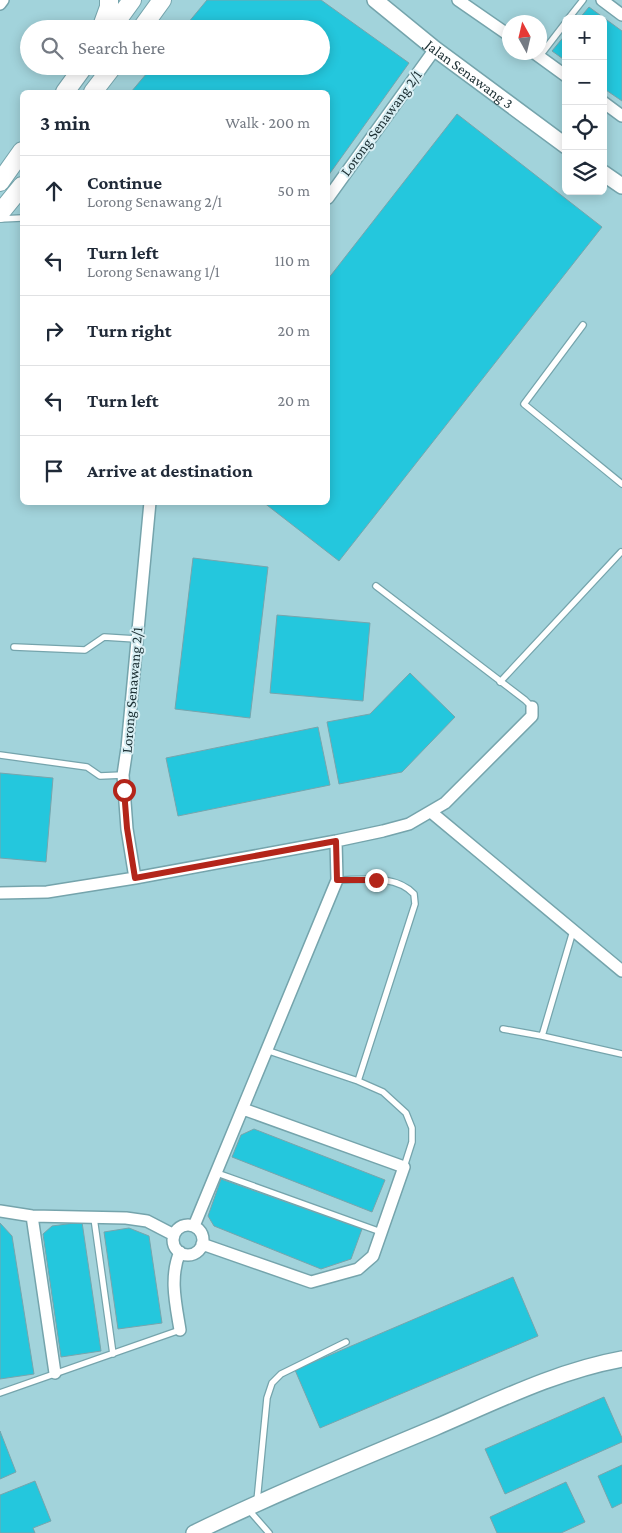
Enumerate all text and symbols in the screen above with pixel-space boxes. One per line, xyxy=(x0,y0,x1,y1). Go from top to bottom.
north arrow xyxy=(502,15,547,60)
map controls xyxy=(562,15,607,195)
button: + xyxy=(562,15,607,60)
search box xyxy=(20,20,330,75)
icon: search xyxy=(38,34,66,62)
street label: Jalan Senawang 3 xyxy=(420,35,516,112)
text: Search here xyxy=(78,37,165,58)
button: − xyxy=(562,60,607,105)
street label: Lorong Senawang 2/1 xyxy=(337,67,426,180)
button: locate xyxy=(562,105,607,150)
text: 3 min xyxy=(40,111,90,135)
text: Walk · 200 m xyxy=(225,114,310,131)
button: layers xyxy=(562,150,607,195)
text: Continue xyxy=(87,172,162,193)
icon: ahead xyxy=(40,177,68,205)
text: 50 m xyxy=(278,182,310,199)
text: Lorong Senawang 2/1 xyxy=(87,193,222,210)
text: Turn left xyxy=(87,242,159,263)
icon: left xyxy=(40,247,68,275)
text: 110 m xyxy=(274,252,310,269)
text: Lorong Senawang 1/1 xyxy=(87,263,220,280)
icon: right xyxy=(40,317,68,345)
text: Turn right xyxy=(87,320,172,341)
text: 20 m xyxy=(277,322,310,339)
icon: left xyxy=(40,387,68,415)
text: Turn left xyxy=(87,390,159,411)
text: 20 m xyxy=(277,392,310,409)
icon: arrive xyxy=(40,457,68,485)
text: Arrive at destination xyxy=(87,460,253,481)
street label: Lorong Senawang 2/1 xyxy=(119,626,146,754)
route start xyxy=(113,779,136,802)
route end xyxy=(365,869,388,892)

